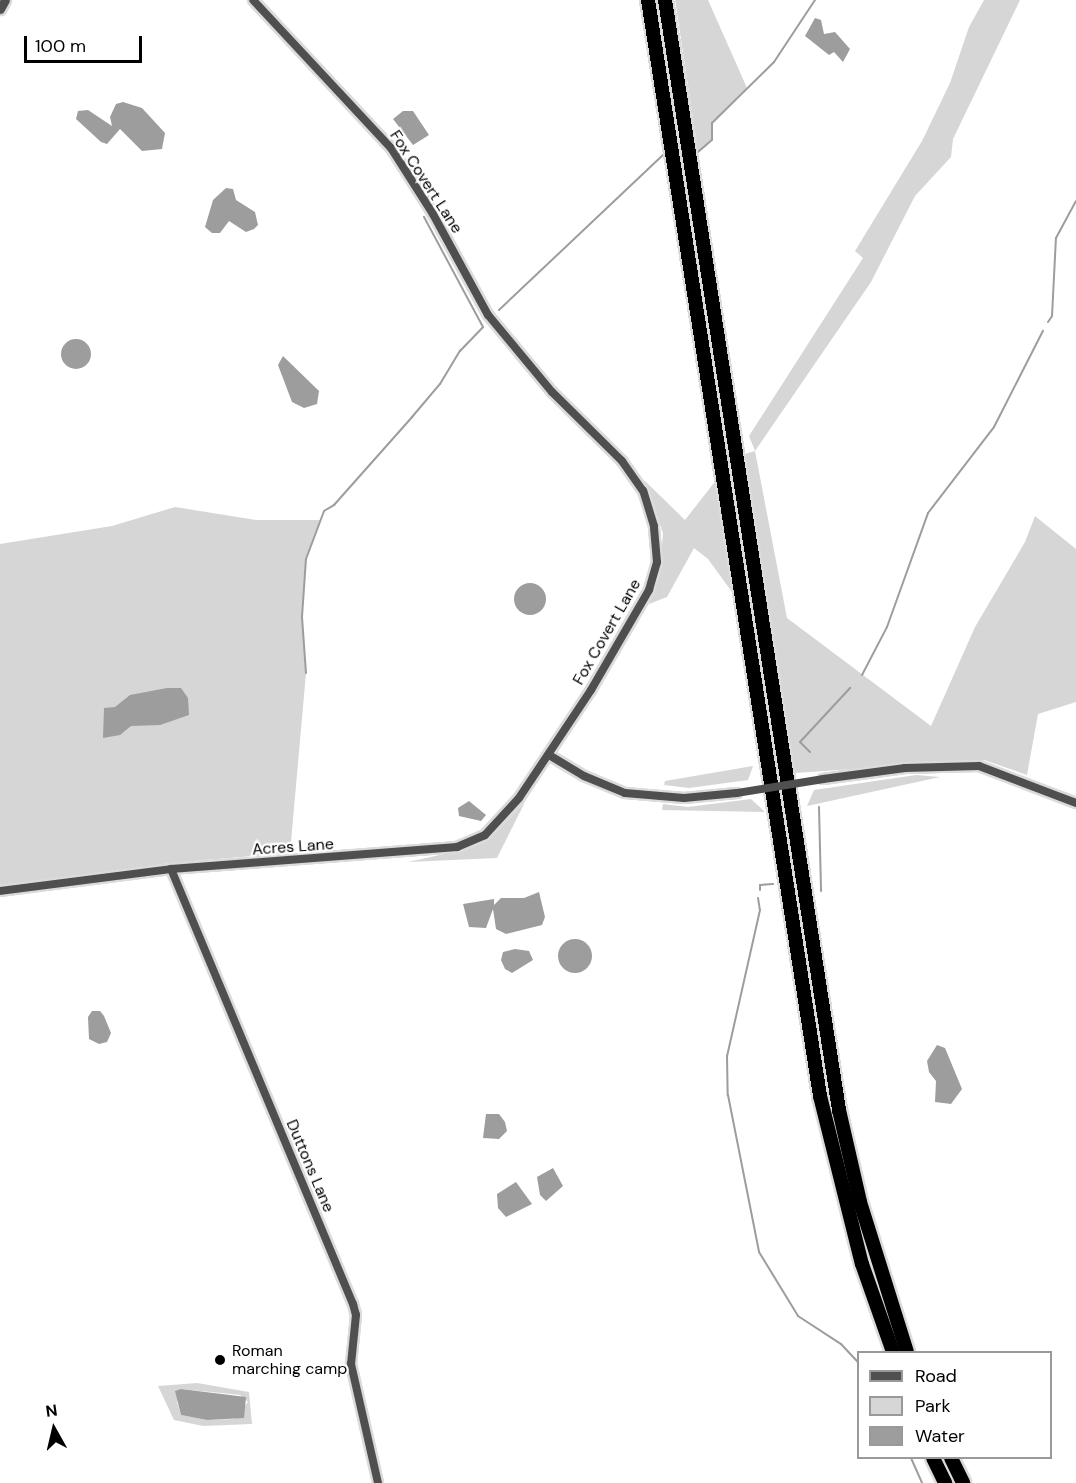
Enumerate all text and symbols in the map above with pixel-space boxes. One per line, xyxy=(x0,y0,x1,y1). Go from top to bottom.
scale bar xyxy=(27,24,146,62)
text: 100 m xyxy=(35,34,86,58)
street label: Fox Covert Lane xyxy=(386,127,466,237)
street label: Fox Covert Lane xyxy=(569,576,645,688)
street label: Acres Lane xyxy=(252,835,334,859)
street label: Duttons Lane xyxy=(282,1117,338,1215)
place label: Roman marching camp xyxy=(232,1341,347,1379)
legend xyxy=(857,1351,1052,1459)
marker: Roman marching camp xyxy=(213,1353,227,1367)
text: Road xyxy=(915,1364,957,1388)
text: Park xyxy=(915,1394,951,1418)
north arrow xyxy=(24,1399,84,1459)
text: N xyxy=(44,1399,59,1422)
text: Water xyxy=(915,1424,965,1448)

